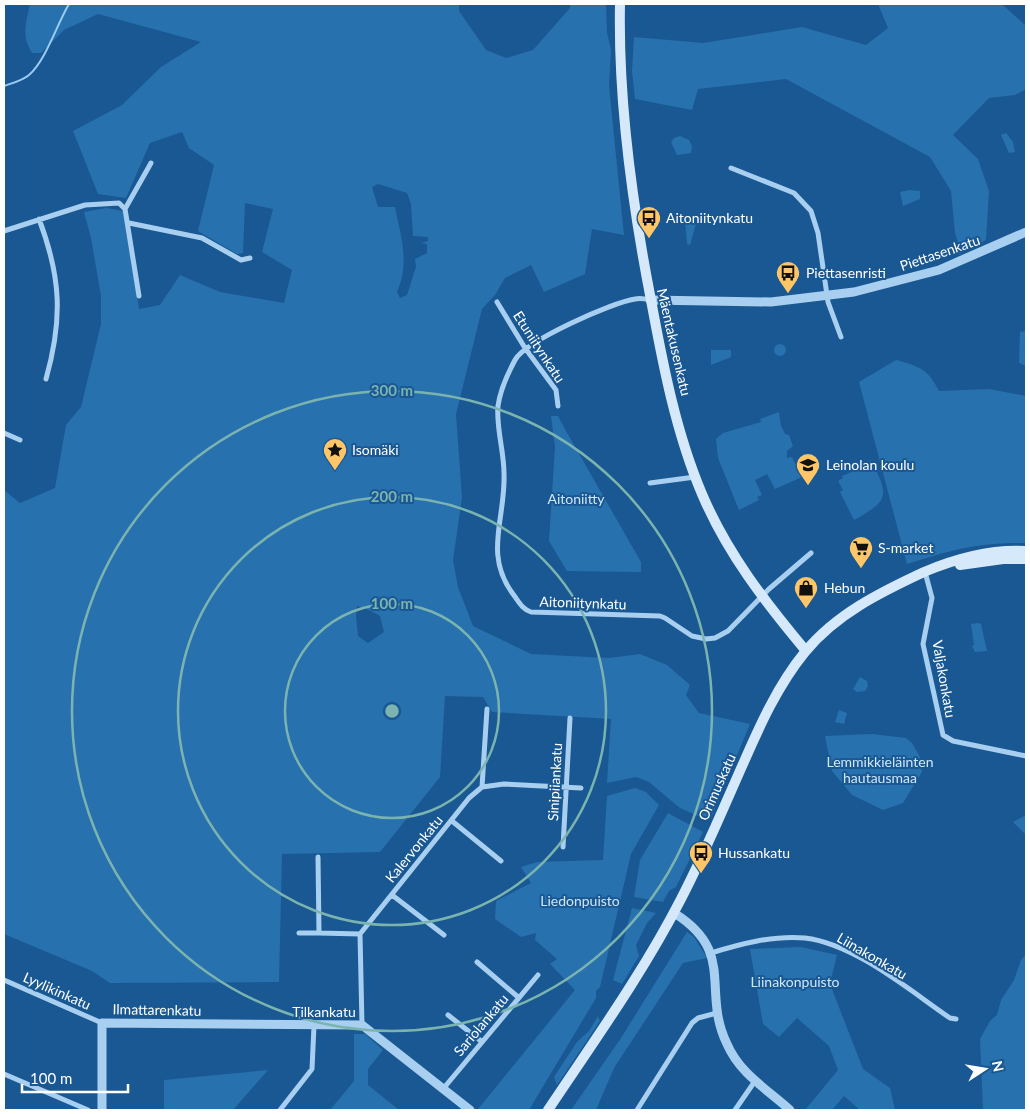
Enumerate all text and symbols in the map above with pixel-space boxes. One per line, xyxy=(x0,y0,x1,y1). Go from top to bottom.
bus stop icon: Aitoniitynkatu xyxy=(636,205,662,239)
place label: Aitoniitynkatu xyxy=(666,209,753,226)
street label: Piettasenkatu xyxy=(898,231,982,274)
bus stop icon: Piettasenristi xyxy=(775,260,801,294)
place label: Piettasenristi xyxy=(806,264,886,281)
street label: Mäentakusenkatu xyxy=(654,286,695,397)
street label: Etuniitynkatu xyxy=(510,308,569,386)
text: 300 m xyxy=(371,381,413,399)
place icon: Isomäki xyxy=(322,437,348,471)
place label: Isomäki xyxy=(352,441,399,458)
school or university icon: Leinolan koulu xyxy=(795,452,821,486)
place label: Leinolan koulu xyxy=(826,456,914,473)
text: 200 m xyxy=(371,487,413,505)
park label: Aitoniitty xyxy=(547,490,605,507)
supermarket icon: S-market xyxy=(848,535,874,569)
place label: S-market xyxy=(878,539,933,556)
shop icon: Hebun xyxy=(793,575,819,609)
place label: Hebun xyxy=(824,579,865,596)
street label: Aitoniitynkatu xyxy=(539,592,627,613)
text: 100 m xyxy=(371,594,413,612)
street label: Valjakonkatu xyxy=(929,639,960,719)
centre of rings xyxy=(383,702,401,720)
street label: Sinipiiankatu xyxy=(544,742,565,821)
street label: Orimuskatu xyxy=(694,751,739,823)
park label: Lemmikkieläinten hautausmaa xyxy=(827,753,933,786)
street label: Kalervonkatu xyxy=(381,812,446,886)
bus stop icon: Hussankatu xyxy=(688,840,714,874)
place label: Hussankatu xyxy=(718,844,790,861)
park label: Liedonpuisto xyxy=(540,892,620,909)
street label: Liinakonkatu xyxy=(834,929,910,982)
street label: Lyylikinkatu xyxy=(21,968,94,1013)
park label: Liinakonpuisto xyxy=(750,973,840,990)
street label: Sariolankatu xyxy=(450,990,511,1059)
street label: Ilmattarenkatu xyxy=(112,1000,202,1019)
street label: Tilkankatu xyxy=(292,1003,356,1020)
north arrow xyxy=(960,1044,1010,1094)
text: N xyxy=(989,1059,1008,1073)
scale bar xyxy=(22,1062,129,1094)
text: 100 m xyxy=(30,1069,72,1087)

